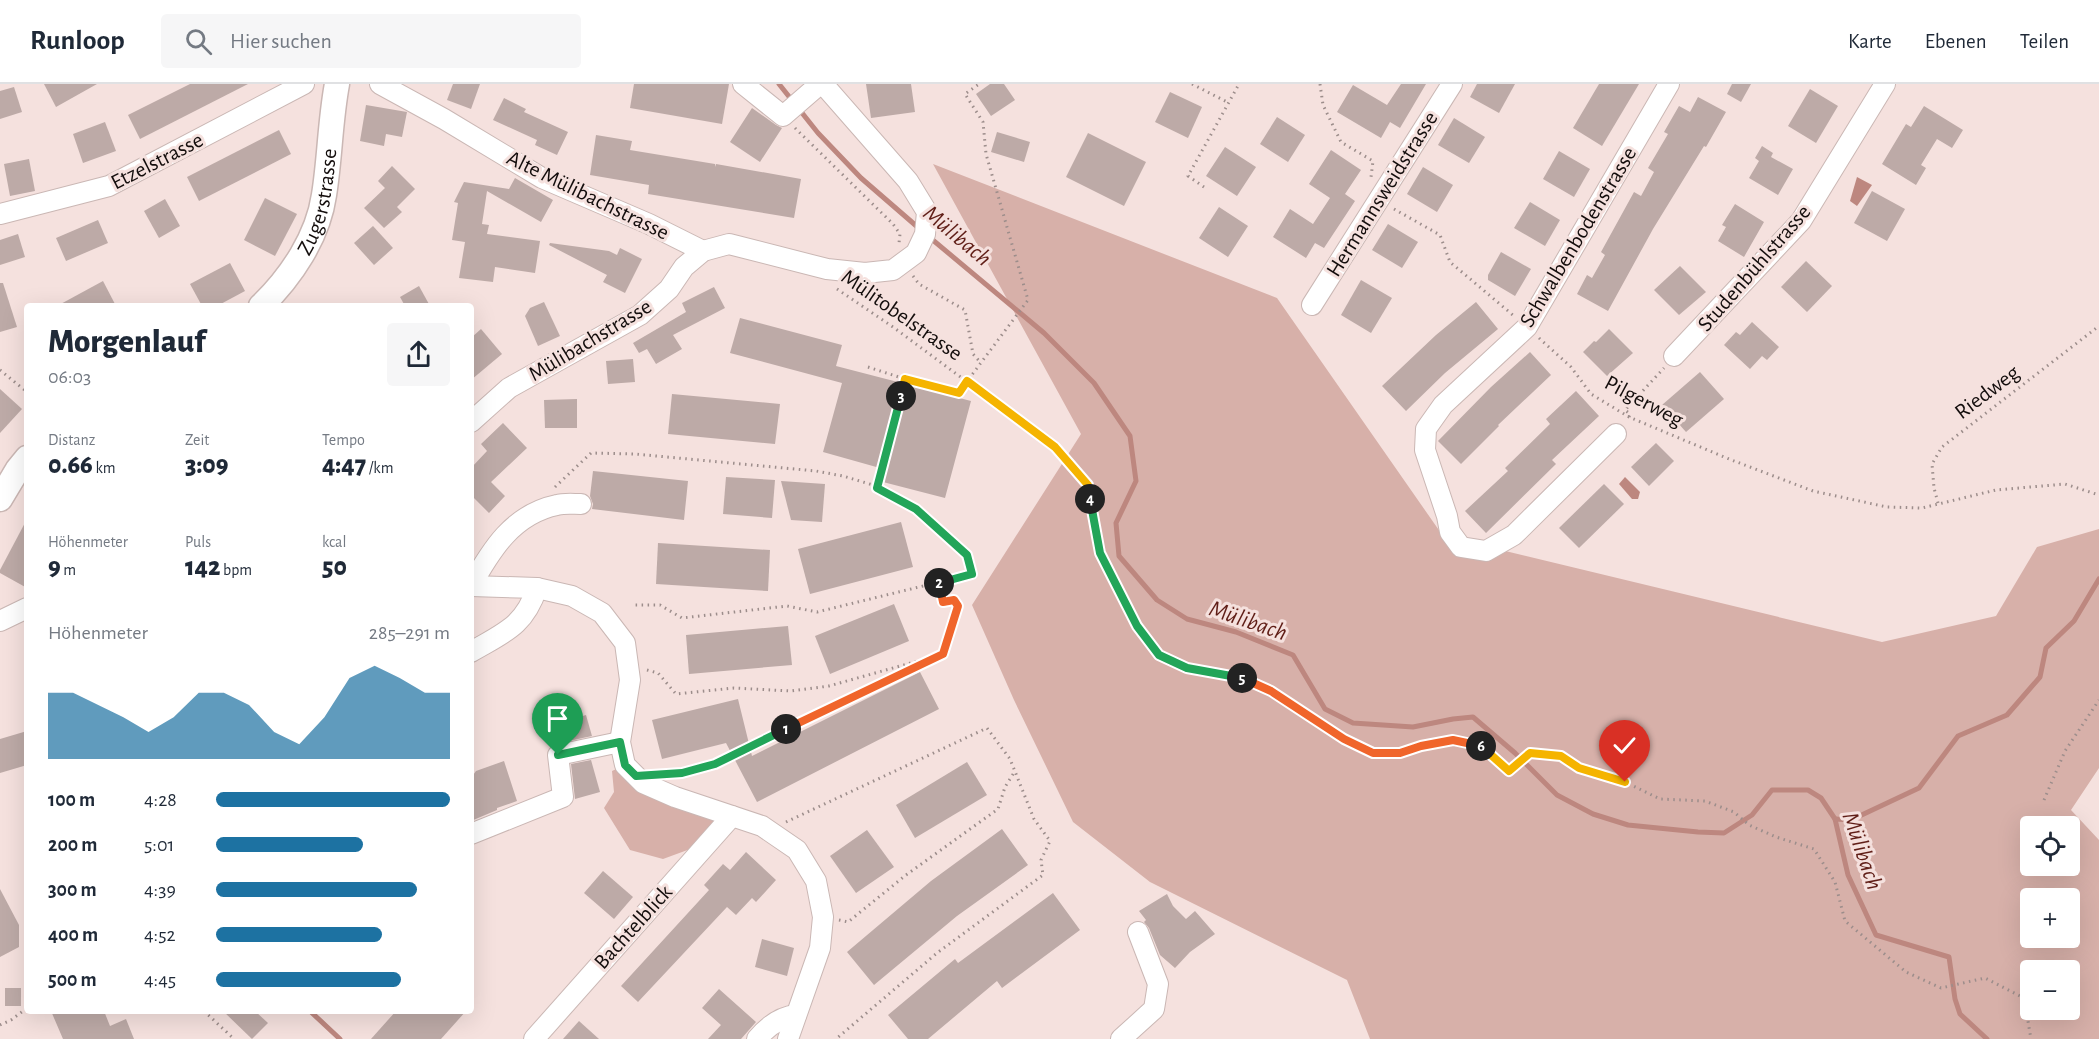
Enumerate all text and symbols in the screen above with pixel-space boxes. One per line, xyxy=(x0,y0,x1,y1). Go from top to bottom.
search box xyxy=(161,14,581,68)
icon: search xyxy=(182,25,215,58)
text: Runloop xyxy=(30,27,125,55)
text: Hier suchen xyxy=(230,30,332,52)
text: Karte xyxy=(1848,31,1892,52)
text: Ebenen xyxy=(1925,31,1987,52)
text: Teilen xyxy=(2020,31,2069,52)
street label: Hermannsweidstrasse xyxy=(1322,108,1442,280)
street label: Etzelstrasse xyxy=(107,128,207,194)
street label: Schwalbenbodenstrasse xyxy=(1516,143,1640,331)
street label: Alte Mülibachstrasse xyxy=(503,146,673,244)
street label: Zugerstrasse xyxy=(293,148,340,259)
water label: Mülibach xyxy=(918,201,996,271)
street label: Studenbühlstrasse xyxy=(1693,201,1815,335)
street label: Mülitobelstrasse xyxy=(838,265,966,365)
street label: Mülibachstrasse xyxy=(525,295,655,385)
button: share xyxy=(387,323,450,386)
text: Morgenlauf xyxy=(48,326,205,359)
street label: Riedweg xyxy=(1951,361,2023,423)
text: 06:03 xyxy=(48,367,91,387)
street label: Pilgerweg xyxy=(1601,371,1687,431)
pin: 3 xyxy=(886,381,916,411)
text: 3 xyxy=(898,388,904,404)
text: Distanz xyxy=(48,432,95,448)
text: Zeit xyxy=(185,432,209,448)
text: Tempo xyxy=(322,432,365,448)
text: 0.66 xyxy=(48,452,93,478)
text: 3:09 xyxy=(185,452,229,478)
text: 4:47 xyxy=(322,452,366,478)
text: km xyxy=(93,460,116,476)
text: /km xyxy=(366,460,393,476)
pin: 4 xyxy=(1075,484,1105,514)
text: 4 xyxy=(1086,491,1094,507)
text: Höhenmeter xyxy=(48,534,128,550)
text: Puls xyxy=(185,534,211,550)
text: kcal xyxy=(322,534,346,550)
text: 9 xyxy=(48,554,61,580)
text: 142 xyxy=(185,554,220,580)
text: 50 xyxy=(322,554,347,580)
text: m xyxy=(61,562,76,578)
text: bpm xyxy=(220,562,252,578)
pin: 2 xyxy=(924,568,954,598)
text: 2 xyxy=(935,575,943,591)
water label: Mülibach xyxy=(1206,597,1290,645)
text: Höhenmeter xyxy=(48,623,148,643)
text: 285–291 m xyxy=(369,623,450,643)
pin: 5 xyxy=(1227,663,1257,693)
text: 5 xyxy=(1239,670,1245,686)
pin xyxy=(532,693,583,755)
icon: arrive xyxy=(541,702,574,735)
pin: 1 xyxy=(771,714,801,744)
pin xyxy=(1599,720,1650,782)
text: 1 xyxy=(783,721,789,737)
icon: check xyxy=(1608,729,1641,762)
pin: 6 xyxy=(1466,731,1496,761)
text: 6 xyxy=(1477,738,1485,754)
text: 100 m xyxy=(48,790,95,810)
text: 4:28 xyxy=(144,790,177,810)
water label: Mülibach xyxy=(1838,809,1886,893)
map controls xyxy=(2020,816,2080,1020)
button: locate xyxy=(2020,816,2080,876)
text: 200 m xyxy=(48,835,97,855)
text: 5:01 xyxy=(144,835,174,855)
text: 300 m xyxy=(48,880,97,900)
text: 4:39 xyxy=(144,880,176,900)
street label: Bachtelblick xyxy=(590,881,676,973)
button: + xyxy=(2020,888,2080,948)
text: 400 m xyxy=(48,925,98,945)
text: 4:52 xyxy=(144,925,176,945)
button: − xyxy=(2020,960,2080,1020)
text: 500 m xyxy=(48,970,97,990)
text: 4:45 xyxy=(144,970,176,990)

